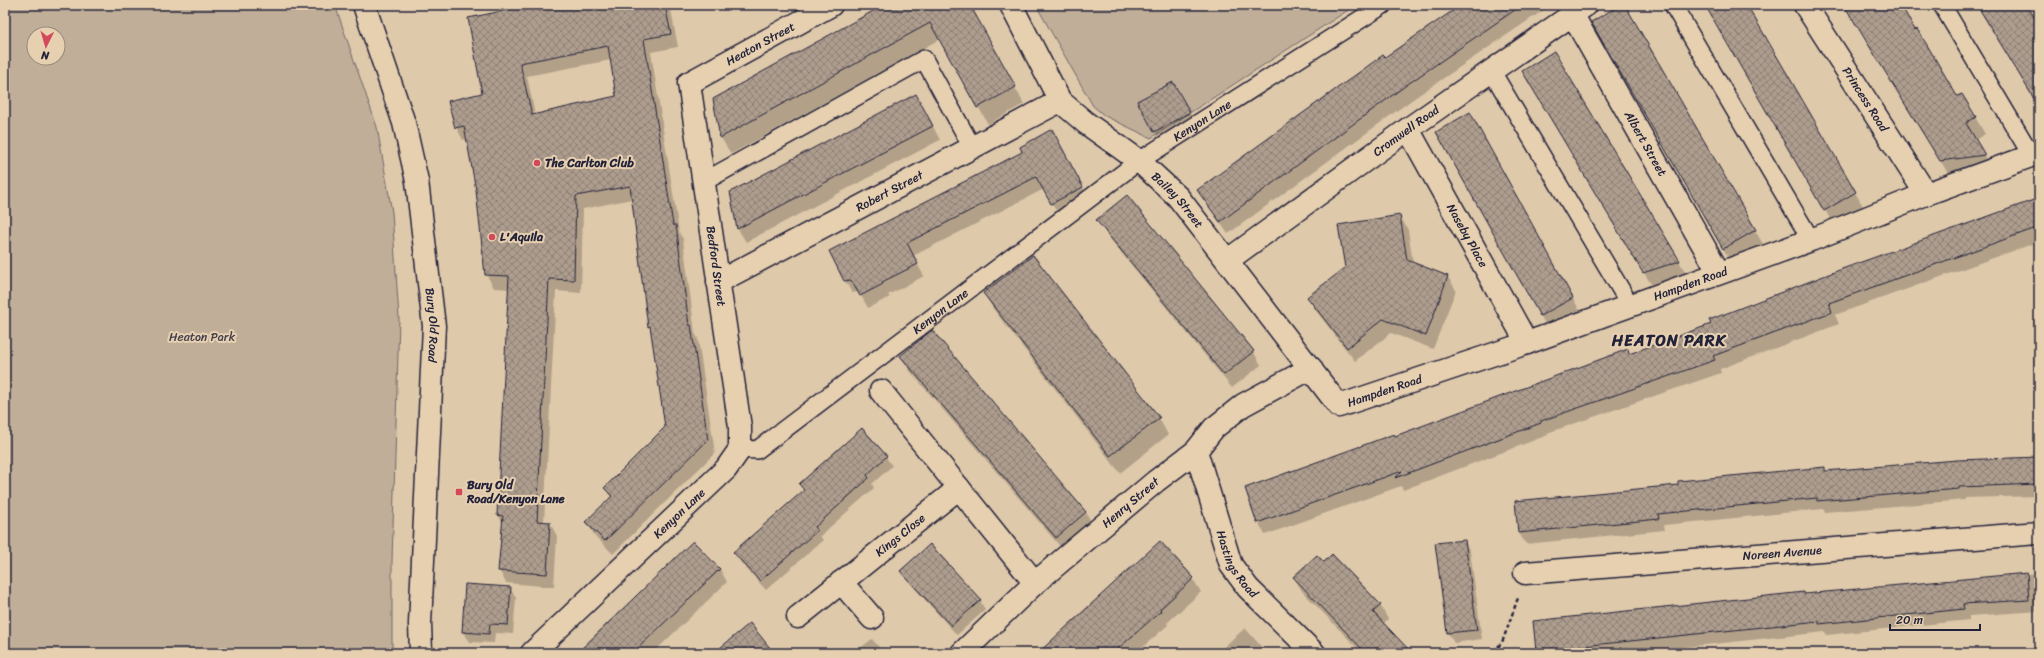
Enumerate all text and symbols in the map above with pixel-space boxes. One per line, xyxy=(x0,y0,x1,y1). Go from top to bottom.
street label: Heaton Street xyxy=(722,16,799,72)
north arrow xyxy=(26,26,66,66)
text: N xyxy=(40,46,51,65)
street label: Princess Road xyxy=(1836,62,1895,137)
street label: Kenyon Lane xyxy=(1168,94,1236,148)
street label: Cromwell Road xyxy=(1368,99,1445,162)
street label: Albert Street xyxy=(1618,106,1673,181)
place label: The Carlton Club xyxy=(545,152,634,174)
marker: The Carlton Club xyxy=(532,158,542,168)
street label: Robert Street xyxy=(852,164,928,218)
street label: Bailey Street xyxy=(1146,166,1209,233)
street label: Naseby Place xyxy=(1441,199,1494,272)
street label: Bedford Street xyxy=(699,224,733,308)
place label: L'Aquila xyxy=(500,226,544,248)
marker: L'Aquila xyxy=(487,232,497,242)
street label: Hampden Road xyxy=(1650,260,1731,307)
street label: Kenyon Lane xyxy=(907,283,973,340)
street label: Bury Old Road xyxy=(419,287,445,363)
park label: Heaton Park xyxy=(169,326,236,348)
district label: HEATON PARK xyxy=(1611,326,1726,355)
street label: Hampden Road xyxy=(1344,368,1426,414)
street label: Henry Street xyxy=(1097,471,1165,534)
place label: Bury Old Road/Kenyon Lane xyxy=(466,474,566,510)
street label: Kenyon Lane xyxy=(648,483,711,544)
marker: Bury Old Road/Kenyon Lane xyxy=(454,487,464,497)
street label: Kings Close xyxy=(870,508,930,562)
street label: Hastings Road xyxy=(1210,527,1264,604)
street label: Noreen Avenue xyxy=(1742,539,1823,567)
scale bar xyxy=(1890,606,1980,632)
text: 20 m xyxy=(1896,609,1923,631)

